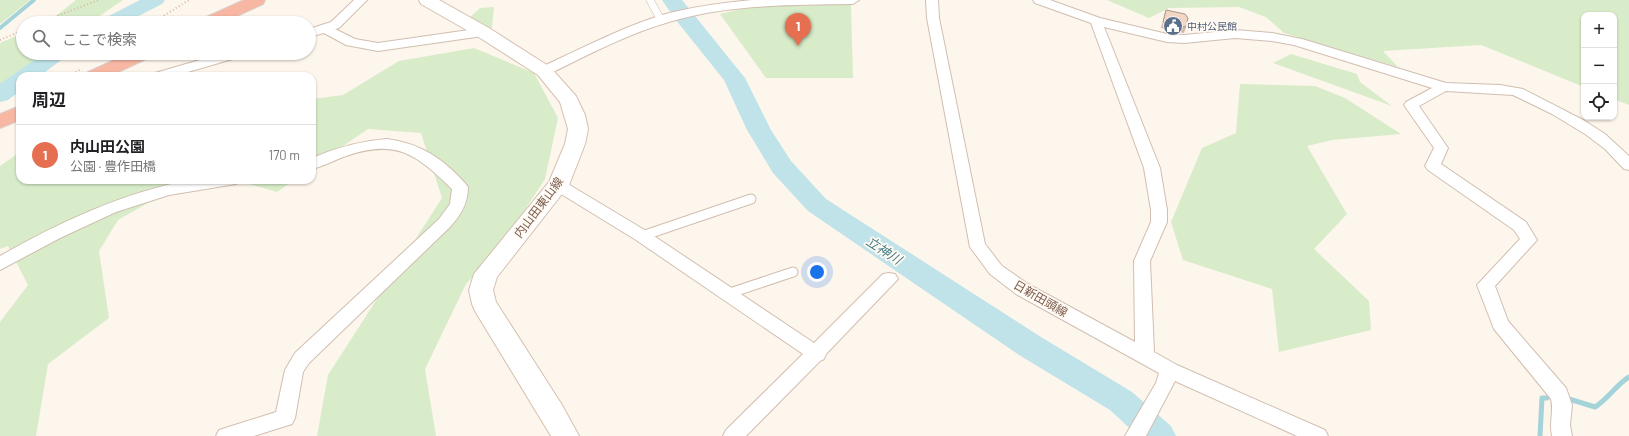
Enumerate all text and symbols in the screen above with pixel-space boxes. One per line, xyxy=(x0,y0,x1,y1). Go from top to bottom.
map controls xyxy=(1581,12,1617,120)
button: + xyxy=(1581,12,1617,48)
pin: 1 xyxy=(785,13,811,46)
public building icon: 中村公民館 xyxy=(1162,15,1184,37)
search box xyxy=(16,16,316,60)
place label: 中村公民館 xyxy=(1187,20,1237,32)
icon: search xyxy=(30,27,52,49)
text: ここで検索 xyxy=(62,30,137,48)
button: − xyxy=(1581,48,1617,84)
button: locate xyxy=(1581,84,1617,120)
text: 周辺 xyxy=(32,89,66,109)
text: 内山田公園 xyxy=(70,137,145,155)
text: 1 xyxy=(43,147,47,163)
text: 170 m xyxy=(269,147,300,163)
text: 公園 · 豊作田橋 xyxy=(70,158,156,174)
street label: 内山田東山線 xyxy=(511,174,565,240)
water label: 立神川 xyxy=(863,233,906,268)
your location xyxy=(807,262,827,282)
street label: 日新田頭線 xyxy=(1012,277,1070,319)

